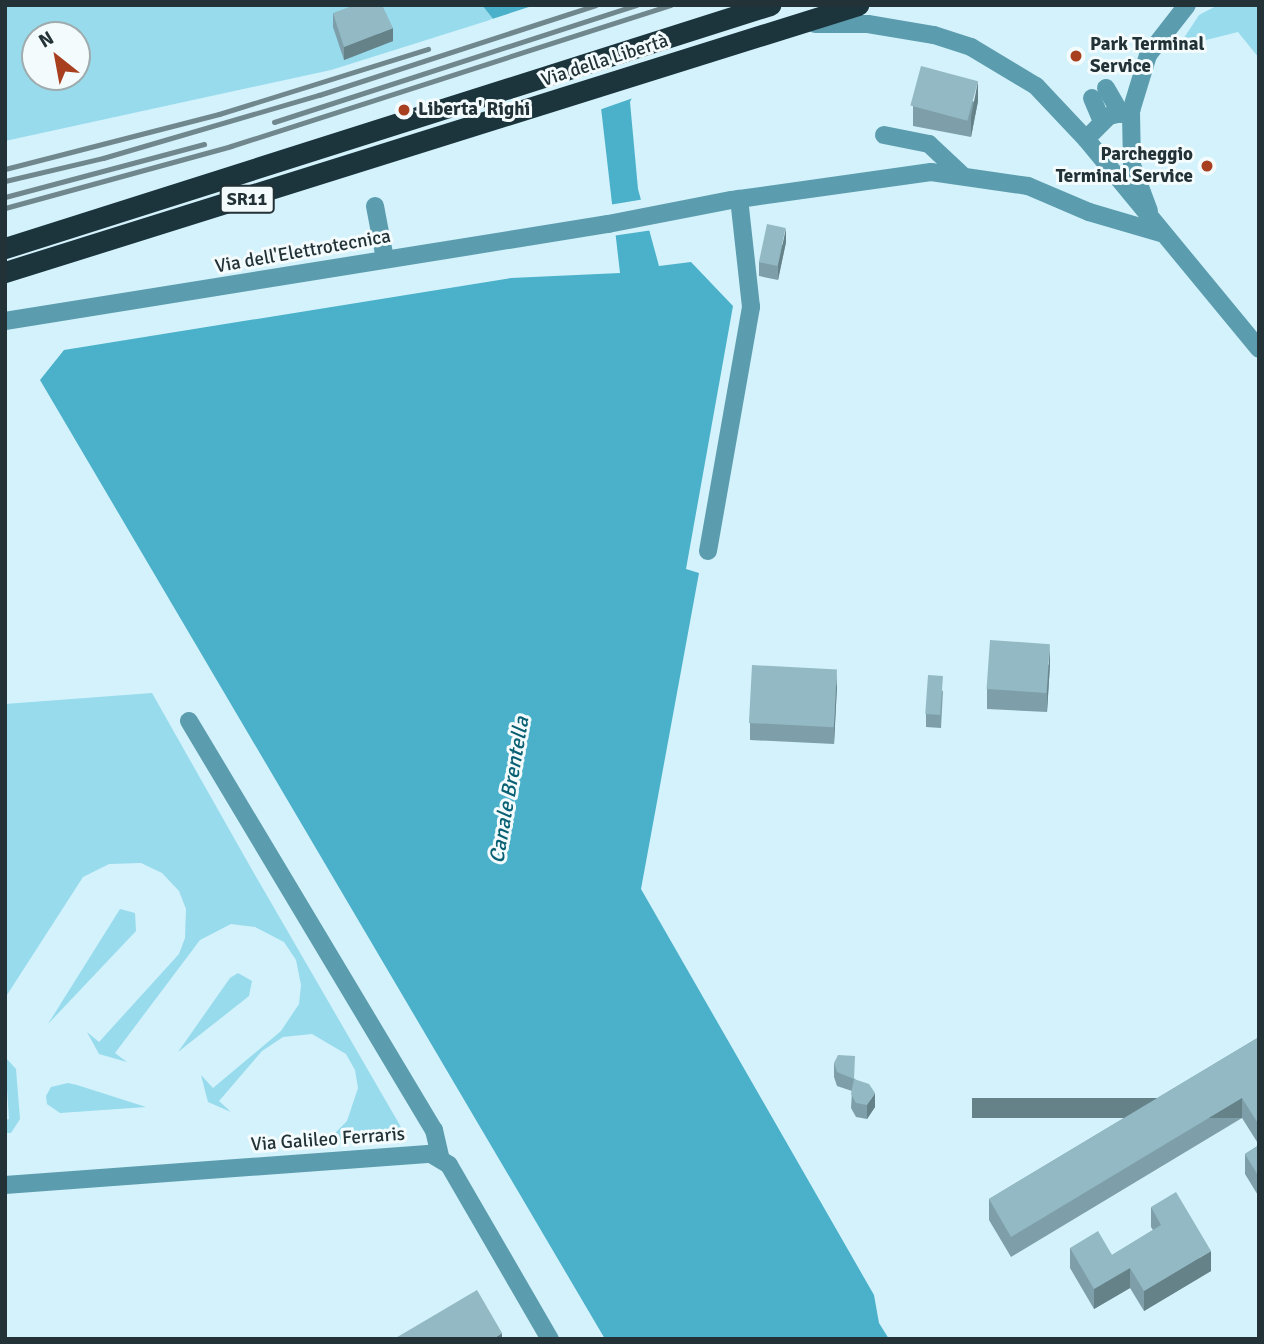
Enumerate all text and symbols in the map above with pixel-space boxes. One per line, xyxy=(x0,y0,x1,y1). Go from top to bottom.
north arrow xyxy=(21,21,91,91)
text: N xyxy=(34,26,58,53)
street label: Via della Libertà xyxy=(539,30,671,92)
place label: Park Terminal Service xyxy=(1090,34,1204,78)
marker: Park Terminal Service xyxy=(1068,48,1084,64)
place label: Liberta' Righi xyxy=(418,99,530,121)
marker: Liberta' Righi xyxy=(396,102,412,118)
place label: Parcheggio Terminal Service xyxy=(1056,144,1193,188)
marker: Parcheggio Terminal Service xyxy=(1199,158,1215,174)
road number: SR11 xyxy=(219,184,275,214)
street label: Via dell'Elettrotecnica xyxy=(213,225,393,279)
water label: Canale Brentella xyxy=(484,715,534,865)
street label: Via Galileo Ferraris xyxy=(250,1123,406,1157)

